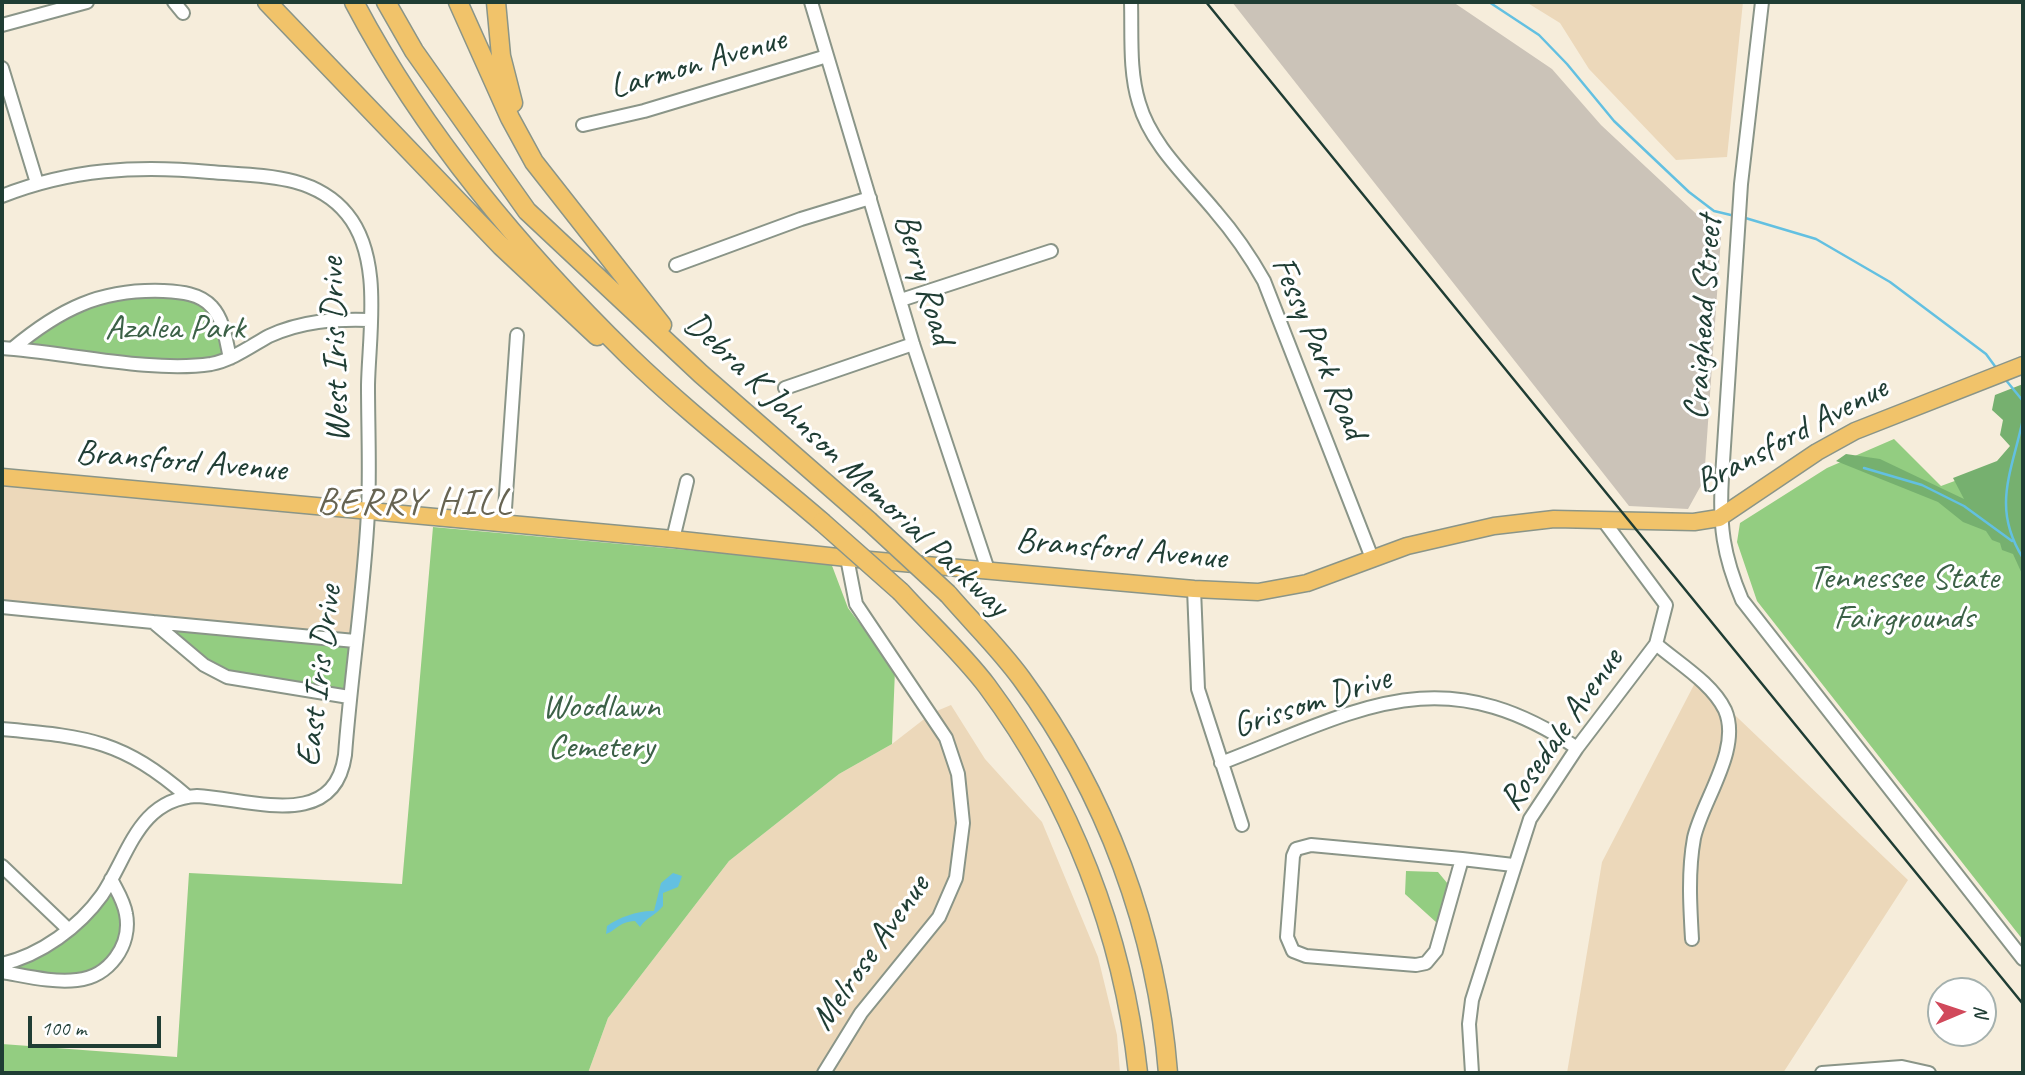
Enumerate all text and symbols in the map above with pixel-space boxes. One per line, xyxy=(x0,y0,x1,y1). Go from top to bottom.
street label: Larmon Avenue xyxy=(605,19,791,109)
street label: Berry Road xyxy=(883,209,963,349)
street label: Craighead Street xyxy=(1676,215,1732,421)
street label: Fessy Park Road xyxy=(1261,251,1375,445)
street label: West Iris Drive xyxy=(312,257,360,443)
street label: Debra K Johnson Memorial Parkway xyxy=(675,304,1017,626)
park label: Azalea Park xyxy=(105,308,245,350)
street label: Bransford Avenue xyxy=(1689,368,1895,504)
street label: Bransford Avenue xyxy=(74,432,288,492)
district label: BERRY HILL xyxy=(320,480,510,526)
street label: Bransford Avenue xyxy=(1014,520,1228,580)
park label: Tennessee State Fairgrounds xyxy=(1809,558,1999,640)
street label: East Iris Drive xyxy=(288,583,352,769)
street label: Rosedale Avenue xyxy=(1491,641,1633,819)
street label: Grissom Drive xyxy=(1228,658,1396,748)
park label: Woodlawn Cemetery xyxy=(542,687,660,769)
street label: Melrose Avenue xyxy=(802,867,940,1039)
north arrow xyxy=(1927,977,1997,1047)
scale bar xyxy=(32,1002,164,1046)
text: N xyxy=(1969,1005,1993,1018)
text: 100 m xyxy=(41,1015,86,1041)

